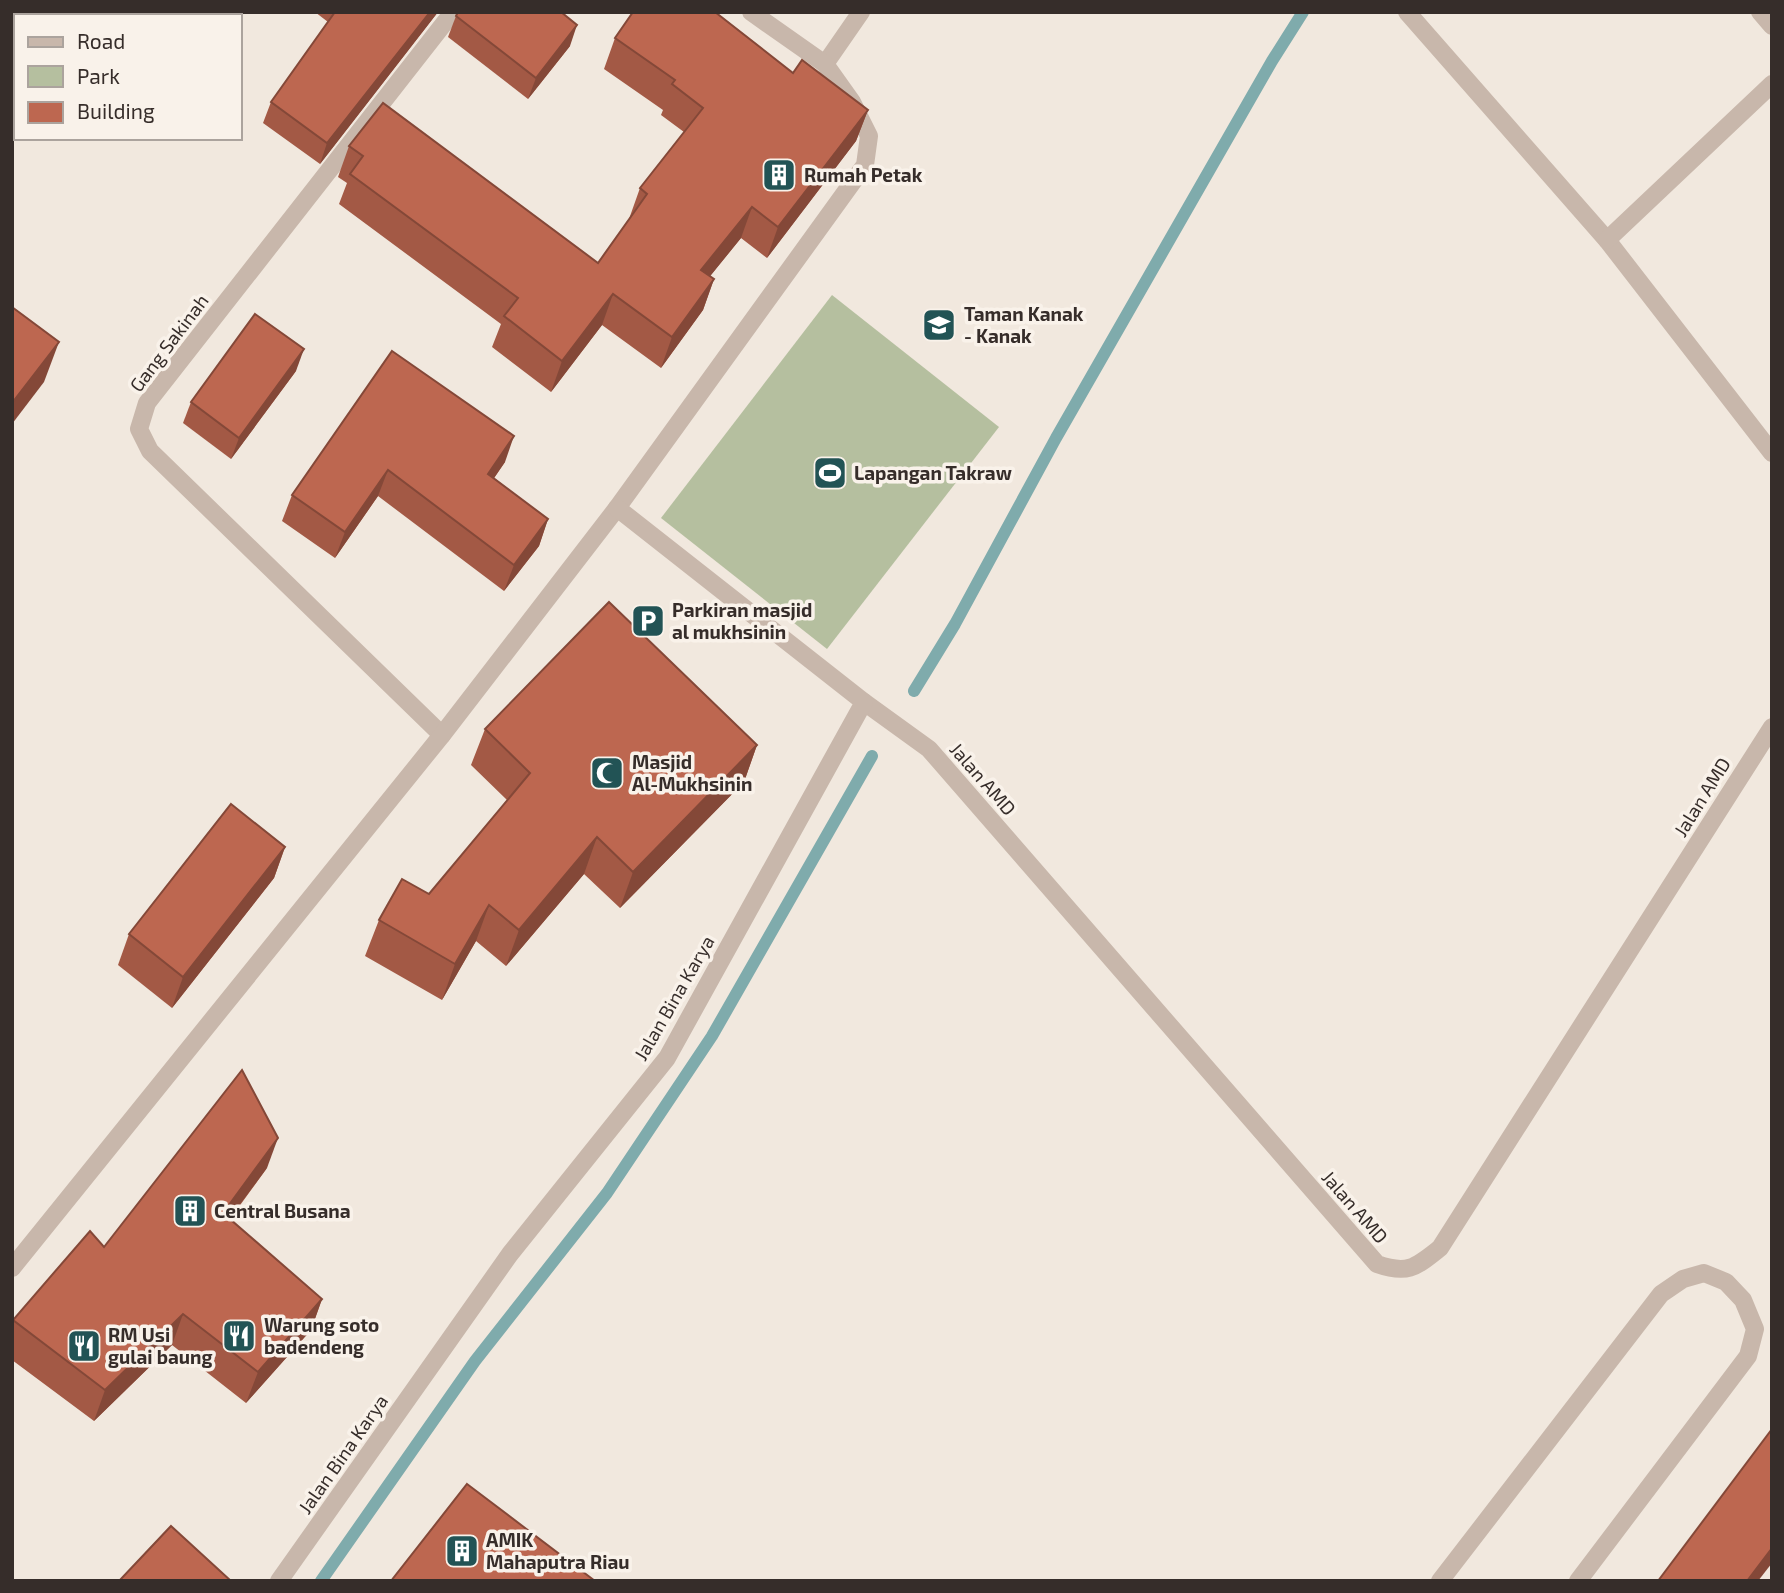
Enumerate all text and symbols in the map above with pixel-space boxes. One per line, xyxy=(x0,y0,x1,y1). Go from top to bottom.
legend xyxy=(14,14,242,140)
text: Road xyxy=(77,28,125,53)
text: Park xyxy=(77,63,120,88)
text: Building xyxy=(77,98,155,123)
building icon: Rumah Petak xyxy=(760,156,798,194)
place label: Rumah Petak xyxy=(804,163,923,186)
street label: Gang Sakinah xyxy=(124,289,213,396)
place label: Taman Kanak - Kanak xyxy=(964,302,1084,347)
school or university icon: Taman Kanak - Kanak xyxy=(920,306,958,344)
sports icon: Lapangan Takraw xyxy=(811,454,849,492)
place label: Lapangan Takraw xyxy=(854,461,1012,484)
place label: Parkiran masjid al mukhsinin xyxy=(672,598,812,643)
parking icon: Parkiran masjid al mukhsinin xyxy=(629,602,667,640)
street label: Jalan AMD xyxy=(946,738,1021,820)
place label: Masjid Al-Mukhsinin xyxy=(632,750,752,795)
street label: Jalan AMD xyxy=(1668,753,1735,841)
mosque icon: Masjid Al-Mukhsinin xyxy=(588,754,626,792)
street label: Jalan Bina Karya xyxy=(629,931,719,1064)
street label: Jalan AMD xyxy=(1318,1166,1393,1248)
building icon: Central Busana xyxy=(171,1192,209,1230)
place label: Central Busana xyxy=(214,1199,351,1222)
place label: Warung soto badendeng xyxy=(264,1313,379,1358)
restaurant icon: Warung soto badendeng xyxy=(220,1317,258,1355)
place label: RM Usi gulai baung xyxy=(108,1323,213,1368)
restaurant icon: RM Usi gulai baung xyxy=(65,1327,103,1365)
street label: Jalan Bina Karya xyxy=(293,1390,392,1518)
place label: AMIK Mahaputra Riau xyxy=(486,1528,630,1573)
building icon: AMIK Mahaputra Riau xyxy=(443,1532,481,1570)

